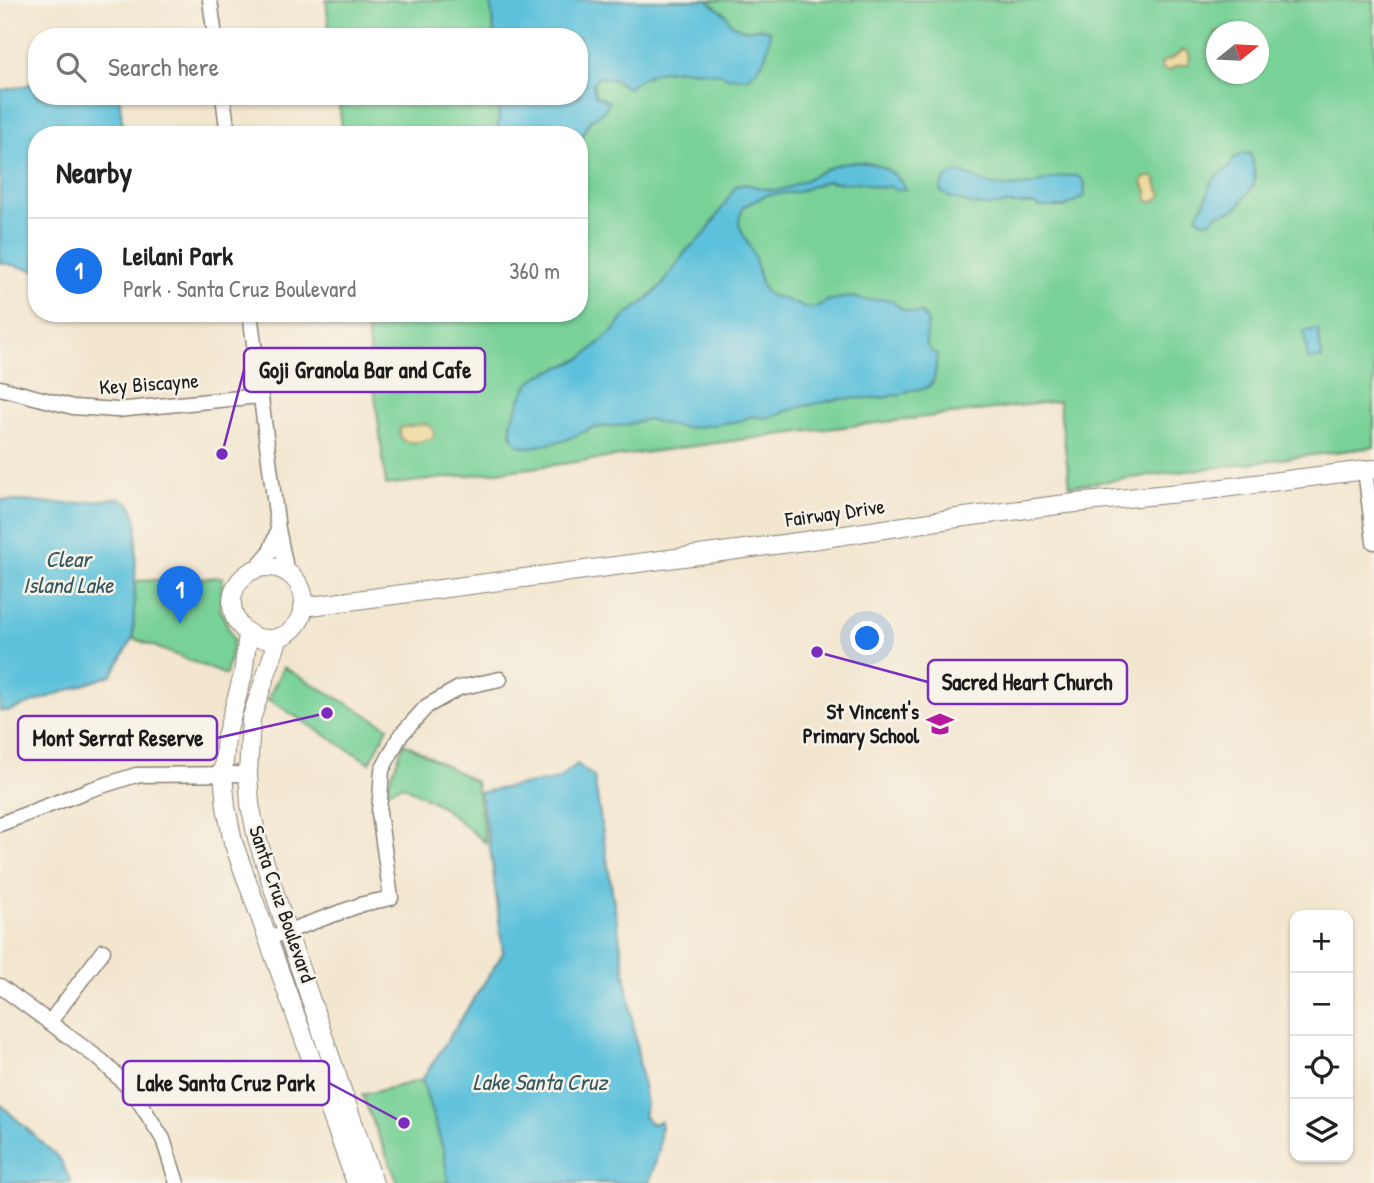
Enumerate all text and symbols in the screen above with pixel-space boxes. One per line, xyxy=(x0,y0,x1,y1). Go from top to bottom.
north arrow xyxy=(1206,21,1269,84)
search box xyxy=(28,28,588,105)
icon: search xyxy=(52,48,90,86)
text: Search here xyxy=(108,49,219,84)
text: Nearby xyxy=(56,152,132,192)
text: Leilani Park xyxy=(123,238,233,273)
text: 1 xyxy=(75,255,83,286)
text: 360 m xyxy=(509,255,560,286)
text: Park · Santa Cruz Boulevard xyxy=(123,273,356,304)
callout: Goji Granola Bar and Cafe xyxy=(244,348,485,392)
text: Goji Granola Bar and Cafe xyxy=(259,354,472,385)
street label: Key Biscayne xyxy=(98,366,200,401)
street label: Fairway Drive xyxy=(782,491,887,534)
water label: Clear Island Lake xyxy=(23,543,114,600)
pin: 1 xyxy=(157,566,203,624)
your location xyxy=(850,621,884,655)
callout: Sacred Heart Church xyxy=(928,660,1127,704)
text: Sacred Heart Church xyxy=(942,666,1113,697)
place label: St Vincent's Primary School xyxy=(803,697,919,751)
school or university icon: St Vincent's Primary School xyxy=(925,709,955,739)
callout: Mont Serrat Reserve xyxy=(18,716,217,760)
text: Mont Serrat Reserve xyxy=(32,722,204,753)
street label: Santa Cruz Boulevard xyxy=(242,822,323,986)
map controls xyxy=(1290,910,1353,1162)
button: + xyxy=(1290,910,1353,973)
button: − xyxy=(1290,973,1353,1036)
button: locate xyxy=(1290,1036,1353,1099)
callout: Lake Santa Cruz Park xyxy=(123,1061,329,1105)
water label: Lake Santa Cruz xyxy=(473,1066,609,1097)
text: Lake Santa Cruz Park xyxy=(137,1067,315,1098)
button: layers xyxy=(1290,1099,1353,1162)

